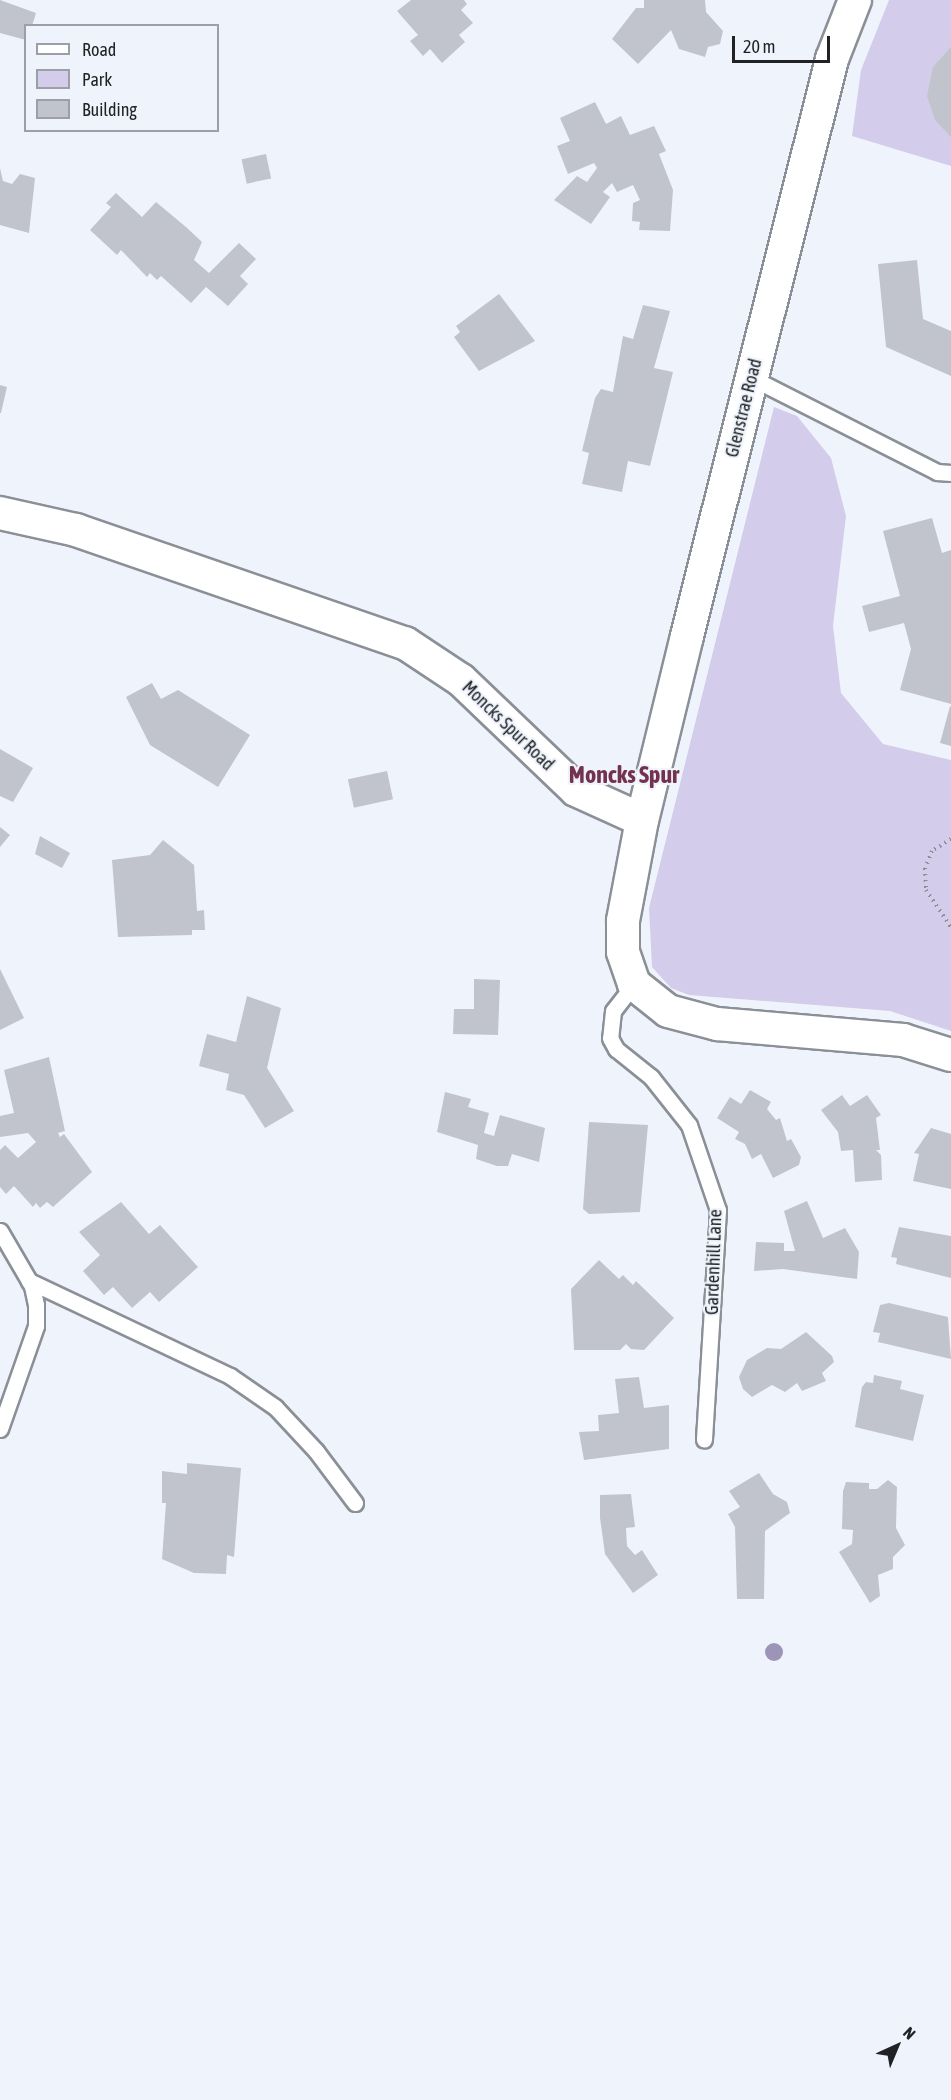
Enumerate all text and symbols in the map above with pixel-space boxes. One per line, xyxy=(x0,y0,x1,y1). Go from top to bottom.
legend xyxy=(24,24,219,132)
scale bar xyxy=(735,24,832,62)
text: 20 m xyxy=(743,36,775,57)
text: Road xyxy=(82,39,116,60)
text: Park xyxy=(82,69,112,90)
text: Building xyxy=(82,99,137,120)
street label: Glenstrae Road xyxy=(721,356,767,460)
street label: Moncks Spur Road xyxy=(457,677,559,775)
district label: Moncks Spur xyxy=(569,761,679,789)
street label: Gardenhill Lane xyxy=(701,1209,727,1315)
north arrow xyxy=(867,2016,927,2076)
text: N xyxy=(900,2023,919,2043)

